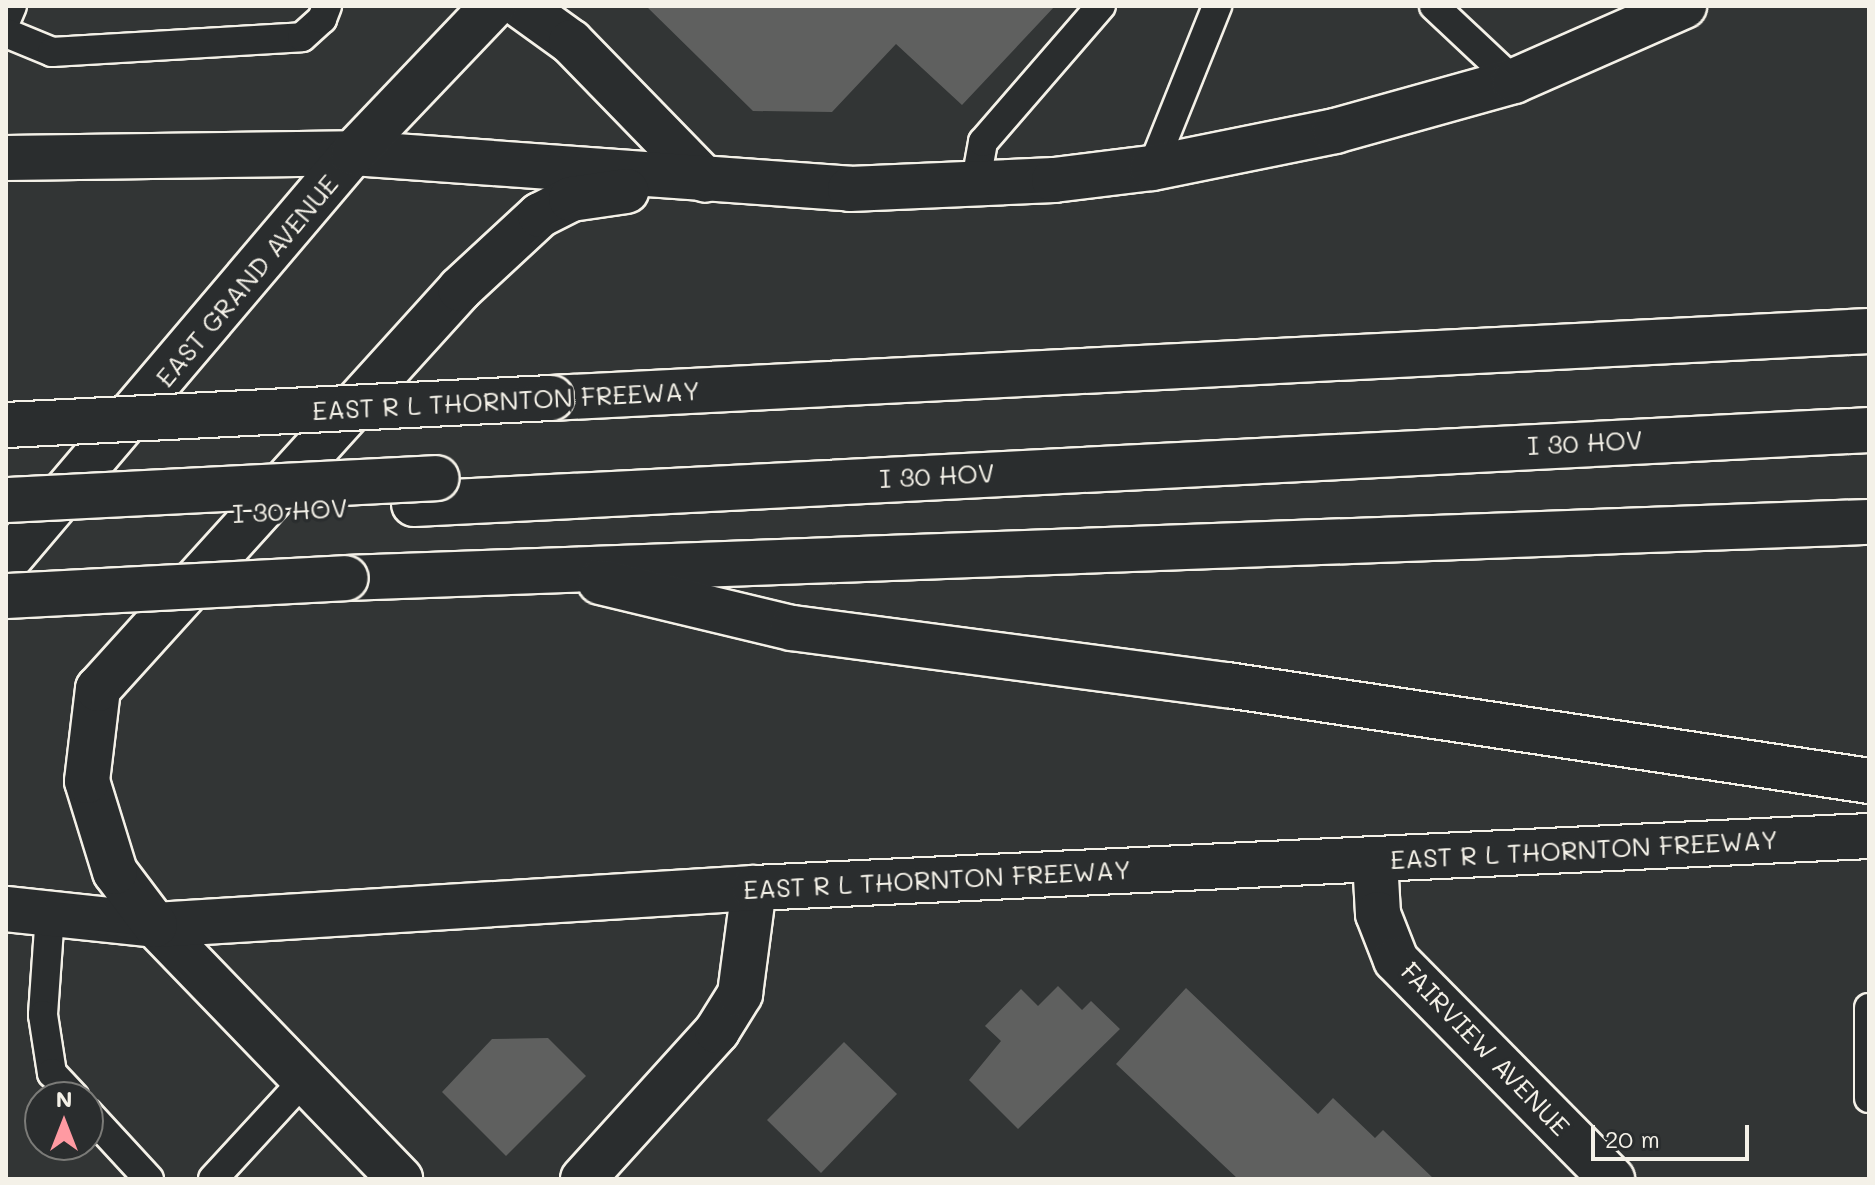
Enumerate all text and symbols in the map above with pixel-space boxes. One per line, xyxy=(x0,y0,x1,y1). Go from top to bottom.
street label: EAST GRAND AVENUE xyxy=(149,169,345,393)
street label: EAST R L THORNTON FREEWAY xyxy=(311,375,701,427)
street label: I 30 HOV xyxy=(1527,424,1643,462)
street label: I 30 HOV xyxy=(879,457,995,495)
street label: I 30 HOV xyxy=(232,492,348,530)
street label: EAST R L THORNTON FREEWAY xyxy=(1389,824,1779,876)
street label: EAST R L THORNTON FREEWAY xyxy=(742,854,1132,906)
street label: FAIRVIEW AVENUE xyxy=(1394,956,1576,1142)
north arrow xyxy=(24,1081,104,1161)
text: N xyxy=(56,1084,72,1113)
scale bar xyxy=(1595,1109,1753,1159)
text: 20 m xyxy=(1605,1123,1660,1154)

